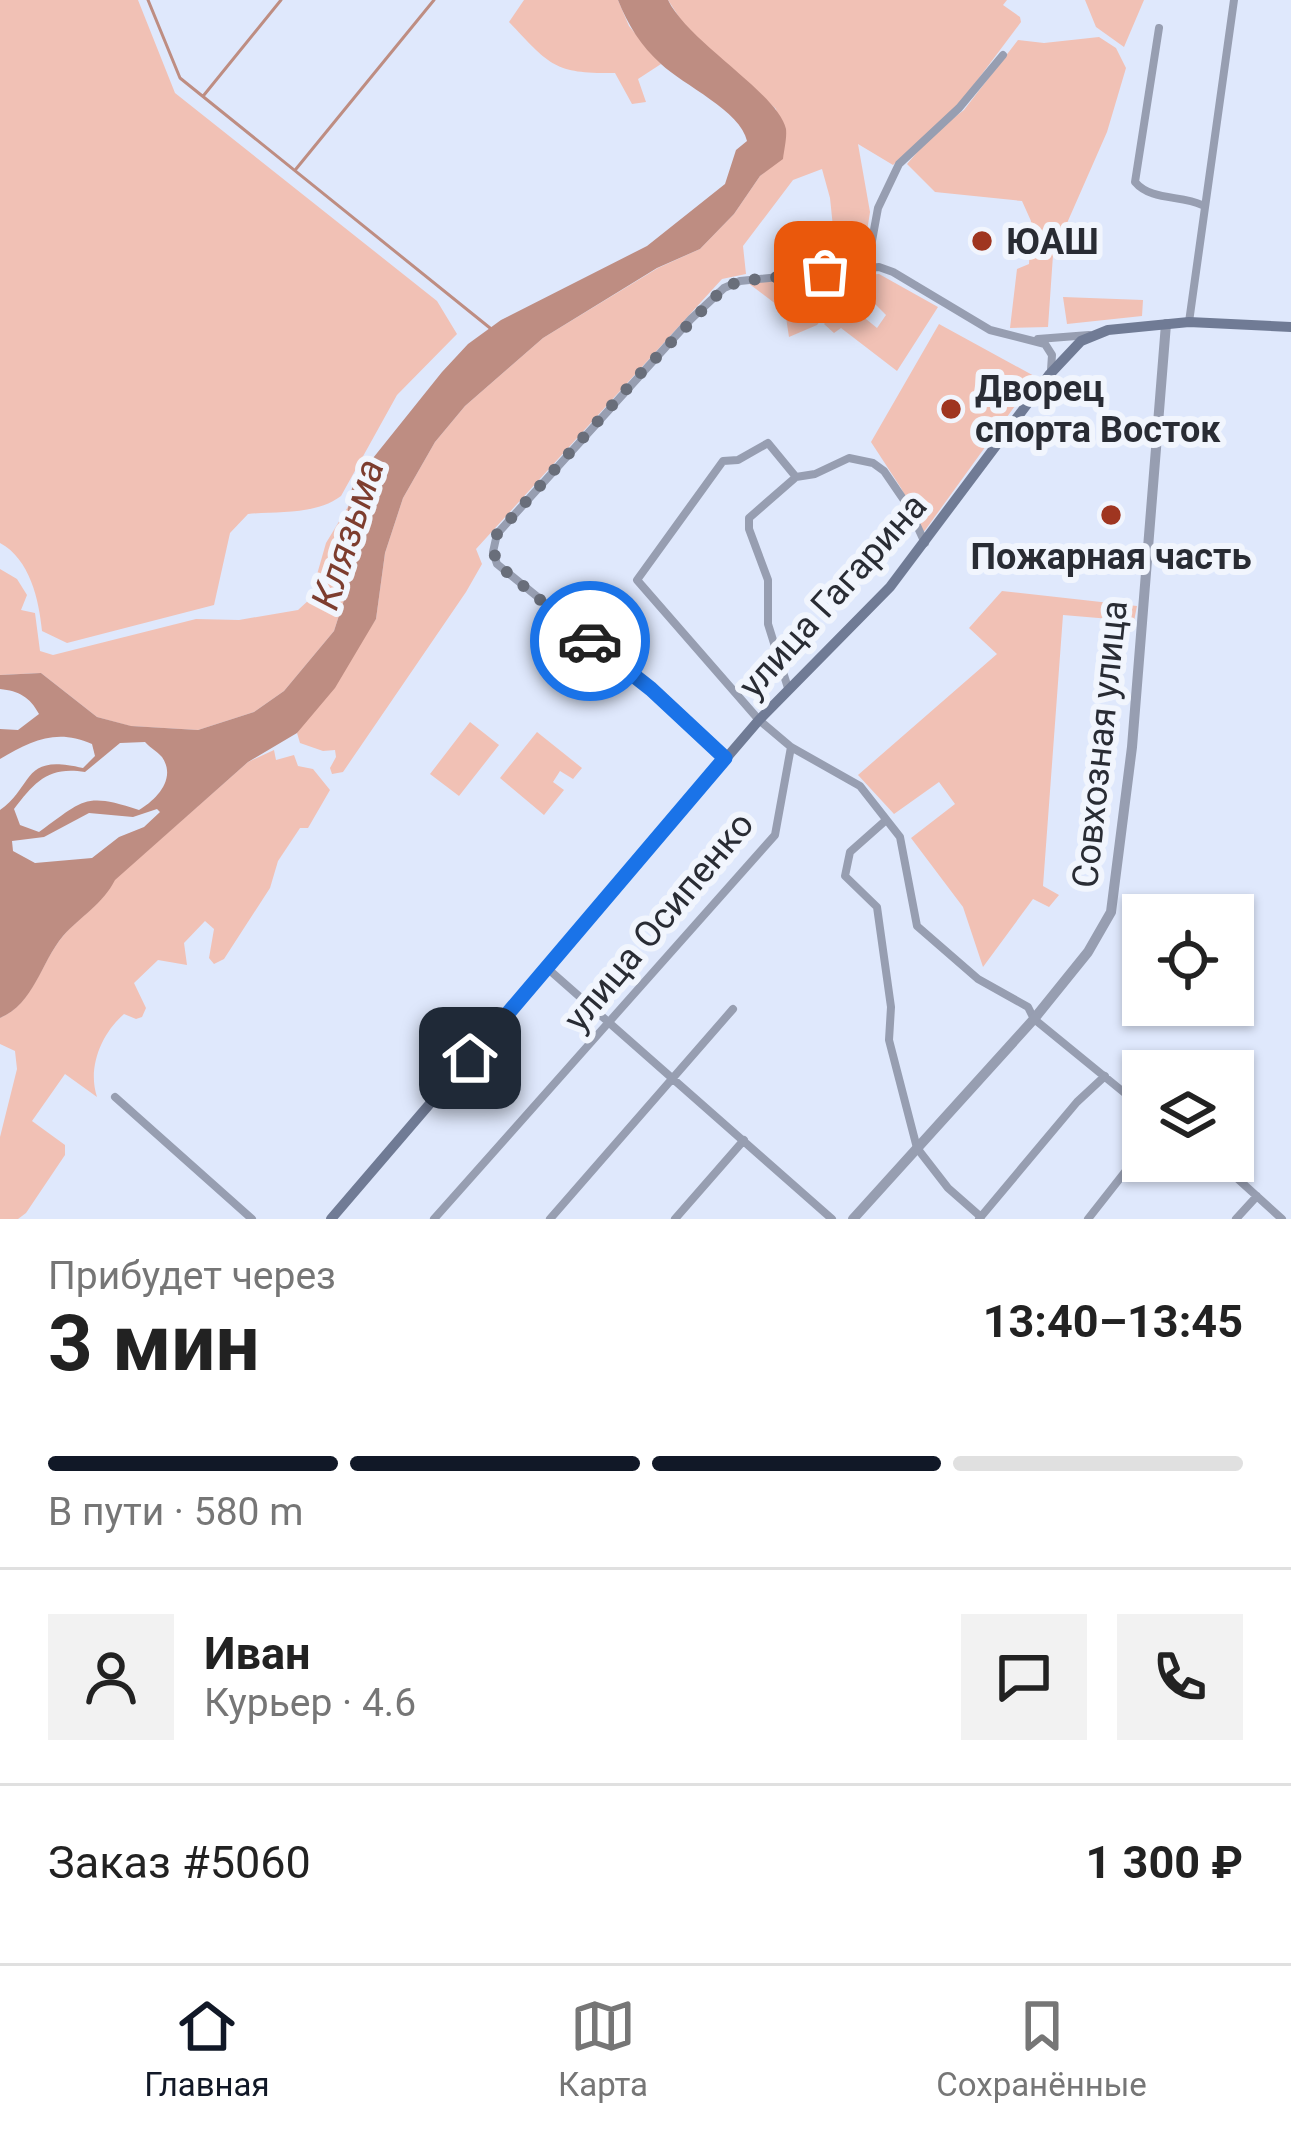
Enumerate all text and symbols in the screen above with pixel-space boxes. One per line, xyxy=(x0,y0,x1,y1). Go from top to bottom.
pin xyxy=(774,221,876,323)
place label: ЮАШ xyxy=(1006,221,1099,263)
marker: ЮАШ xyxy=(969,228,995,254)
icon: bag xyxy=(792,239,858,305)
place label: Дворец спорта Восток xyxy=(975,368,1221,451)
marker: Дворец спорта Восток xyxy=(938,396,964,422)
water label: Клязьма xyxy=(302,453,394,615)
street label: улица Гагарина xyxy=(730,485,935,706)
marker: Пожарная часть xyxy=(1098,502,1124,528)
place label: Пожарная часть xyxy=(971,536,1251,578)
courier xyxy=(530,581,650,701)
street label: Совхозная улица xyxy=(1064,598,1136,890)
icon: car xyxy=(557,608,623,674)
street label: улица Осипенко xyxy=(555,804,762,1039)
map controls xyxy=(1122,894,1254,1182)
button: locate xyxy=(1122,894,1254,1026)
pin xyxy=(419,1007,521,1109)
icon: home xyxy=(437,1025,503,1091)
button: layers xyxy=(1122,1050,1254,1182)
text: Прибудет через xyxy=(48,1253,336,1299)
text: 13:40–13:45 xyxy=(983,1295,1243,1348)
text: 3 мин xyxy=(48,1298,260,1389)
text: В пути · 580 m xyxy=(48,1489,303,1535)
button: person xyxy=(48,1614,174,1740)
button: chat xyxy=(961,1614,1087,1740)
button: phone xyxy=(1117,1614,1243,1740)
text: Иван xyxy=(204,1627,310,1680)
text: Курьер · 4.6 xyxy=(204,1680,416,1726)
text: Заказ #5060 xyxy=(48,1836,311,1889)
text: 1 300 ₽ xyxy=(1086,1836,1243,1889)
tab: Главная xyxy=(144,1993,270,2104)
tab: Карта xyxy=(558,1993,648,2104)
tab: Сохранённые xyxy=(936,1993,1147,2104)

